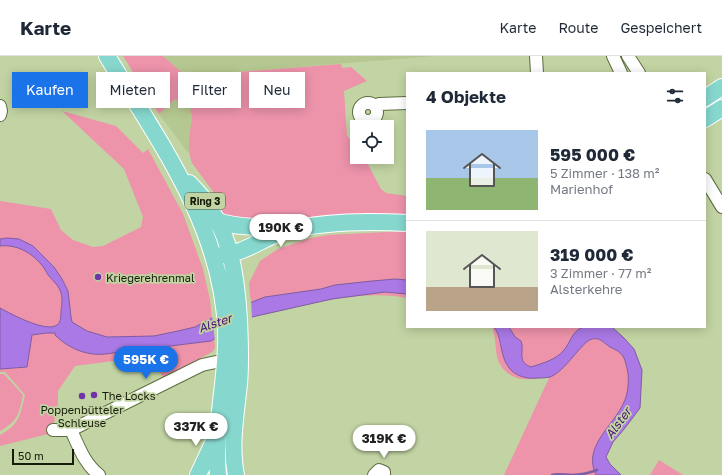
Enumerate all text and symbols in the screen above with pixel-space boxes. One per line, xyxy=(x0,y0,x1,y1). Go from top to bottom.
text: Karte xyxy=(20,16,71,39)
text: Karte xyxy=(500,19,536,36)
text: Route xyxy=(558,19,598,36)
text: Gespeichert xyxy=(620,19,702,36)
chip: Kaufen xyxy=(12,72,88,108)
chip: Mieten xyxy=(96,72,170,108)
chip: Filter xyxy=(178,72,241,108)
chip: Neu xyxy=(249,72,305,108)
icon: filters xyxy=(664,85,686,107)
text: 4 Objekte xyxy=(426,86,506,107)
map controls xyxy=(350,120,394,164)
button: locate xyxy=(350,120,394,164)
text: 595 000 € xyxy=(550,144,635,165)
icon: home xyxy=(458,146,506,194)
text: 5 Zimmer · 138 m² xyxy=(550,165,659,181)
text: Marienhof xyxy=(550,181,613,197)
road number: Ring 3 xyxy=(185,193,225,209)
pin: 190K € xyxy=(248,214,314,248)
text: 190K € xyxy=(258,219,304,235)
text: 319 000 € xyxy=(550,244,634,265)
icon: home xyxy=(458,247,506,295)
text: 3 Zimmer · 77 m² xyxy=(550,265,651,281)
place label: Kriegerehrenmal xyxy=(106,271,195,284)
marker: Kriegerehrenmal xyxy=(93,272,103,282)
text: Alsterkehre xyxy=(550,281,622,297)
water label: Alster xyxy=(196,310,236,336)
pin: 595K € xyxy=(113,346,179,380)
text: 595K € xyxy=(123,351,169,367)
place label: The Locks xyxy=(102,389,156,402)
marker: The Locks xyxy=(89,390,99,400)
marker: Poppenbütteler Schleuse xyxy=(77,391,87,401)
place label: Poppenbütteler Schleuse xyxy=(41,403,124,429)
water label: Alster xyxy=(602,403,636,441)
pin: 337K € xyxy=(163,413,229,447)
text: 337K € xyxy=(174,418,218,434)
pin: 319K € xyxy=(351,425,417,459)
text: 319K € xyxy=(362,430,406,446)
scale bar xyxy=(12,447,74,466)
text: 50 m xyxy=(18,449,44,462)

